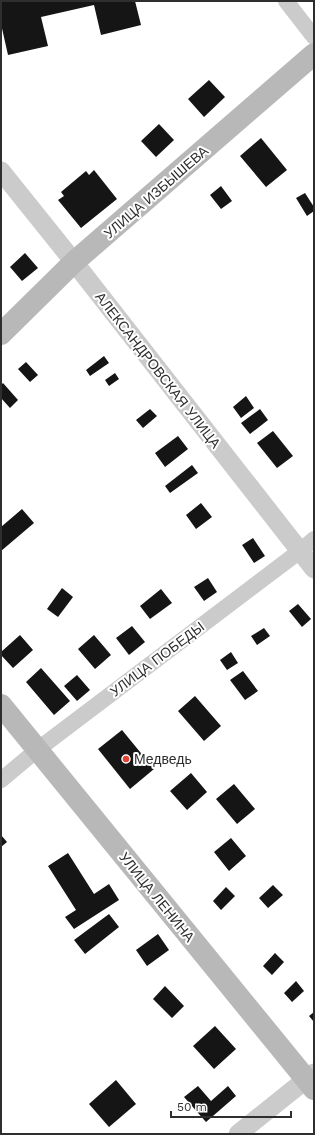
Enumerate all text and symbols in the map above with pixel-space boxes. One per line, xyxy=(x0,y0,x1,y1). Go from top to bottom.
street label: УЛИЦА ИЗБЫШЕВА xyxy=(101,142,212,242)
street label: АЛЕКСАНДРОВСКАЯ УЛИЦА xyxy=(92,289,224,452)
street label: УЛИЦА ПОБЕДЫ xyxy=(107,618,207,700)
place label: Медведь xyxy=(134,751,192,767)
marker: Медведь xyxy=(121,754,131,764)
street label: УЛИЦА ЛЕНИНА xyxy=(116,849,198,945)
scale bar xyxy=(171,1093,291,1119)
text: 50 m xyxy=(177,1100,207,1114)

